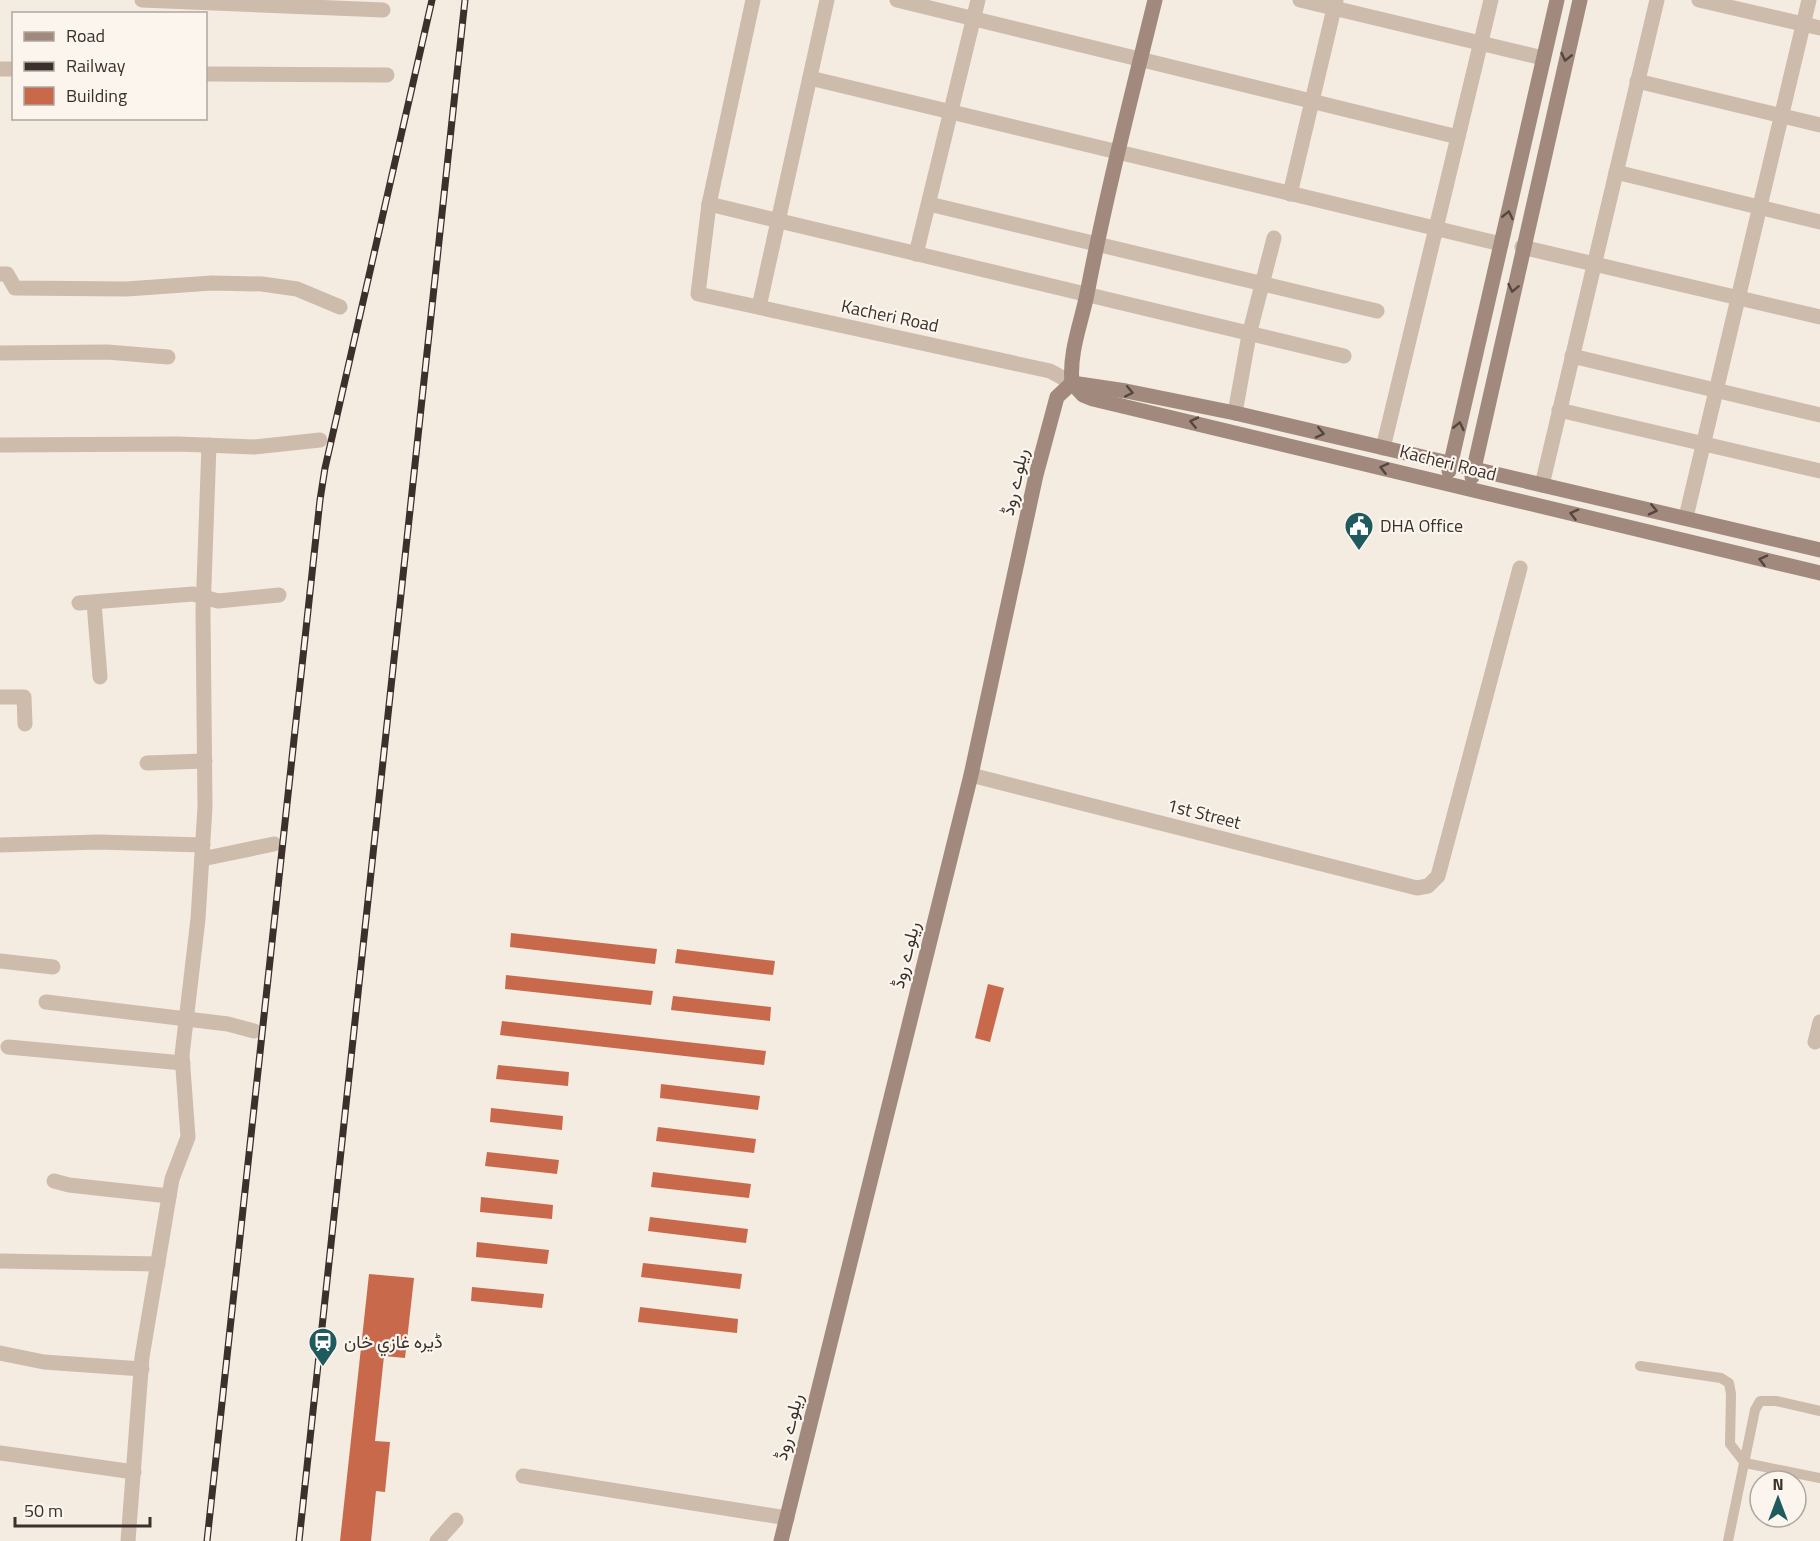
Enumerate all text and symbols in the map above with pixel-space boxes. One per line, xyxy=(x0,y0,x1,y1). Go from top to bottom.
legend xyxy=(12,12,207,120)
text: Road xyxy=(66,22,105,49)
text: Railway xyxy=(66,52,126,79)
one-way arrow xyxy=(1561,52,1574,62)
text: Building xyxy=(66,82,127,109)
one-way arrow xyxy=(1500,211,1513,221)
one-way arrow xyxy=(1507,283,1520,293)
street label: Kacheri Road xyxy=(839,292,941,339)
one-way arrow xyxy=(1124,385,1134,398)
one-way arrow xyxy=(1190,417,1200,430)
one-way arrow xyxy=(1452,421,1465,431)
one-way arrow xyxy=(1315,426,1325,439)
street label: Kacheri Road xyxy=(1397,437,1499,488)
street label: ریلوے روڈ xyxy=(994,446,1035,518)
one-way arrow xyxy=(1379,462,1389,475)
one-way arrow xyxy=(1648,503,1658,516)
one-way arrow xyxy=(1569,508,1579,521)
public building icon: DHA Office xyxy=(1343,510,1375,552)
place label: DHA Office xyxy=(1380,512,1463,539)
one-way arrow xyxy=(1758,554,1768,567)
street label: 1st Street xyxy=(1164,791,1244,836)
street label: ریلوے روڈ xyxy=(884,919,927,991)
station icon: ڈيره غازي خان xyxy=(307,1326,339,1368)
place label: ڈيره غازي خان xyxy=(344,1328,443,1357)
street label: ریلوے روڈ xyxy=(767,1391,810,1463)
north arrow xyxy=(1748,1469,1808,1529)
text: N xyxy=(1772,1472,1784,1496)
scale bar xyxy=(15,1490,150,1528)
text: 50 m xyxy=(24,1497,63,1524)

